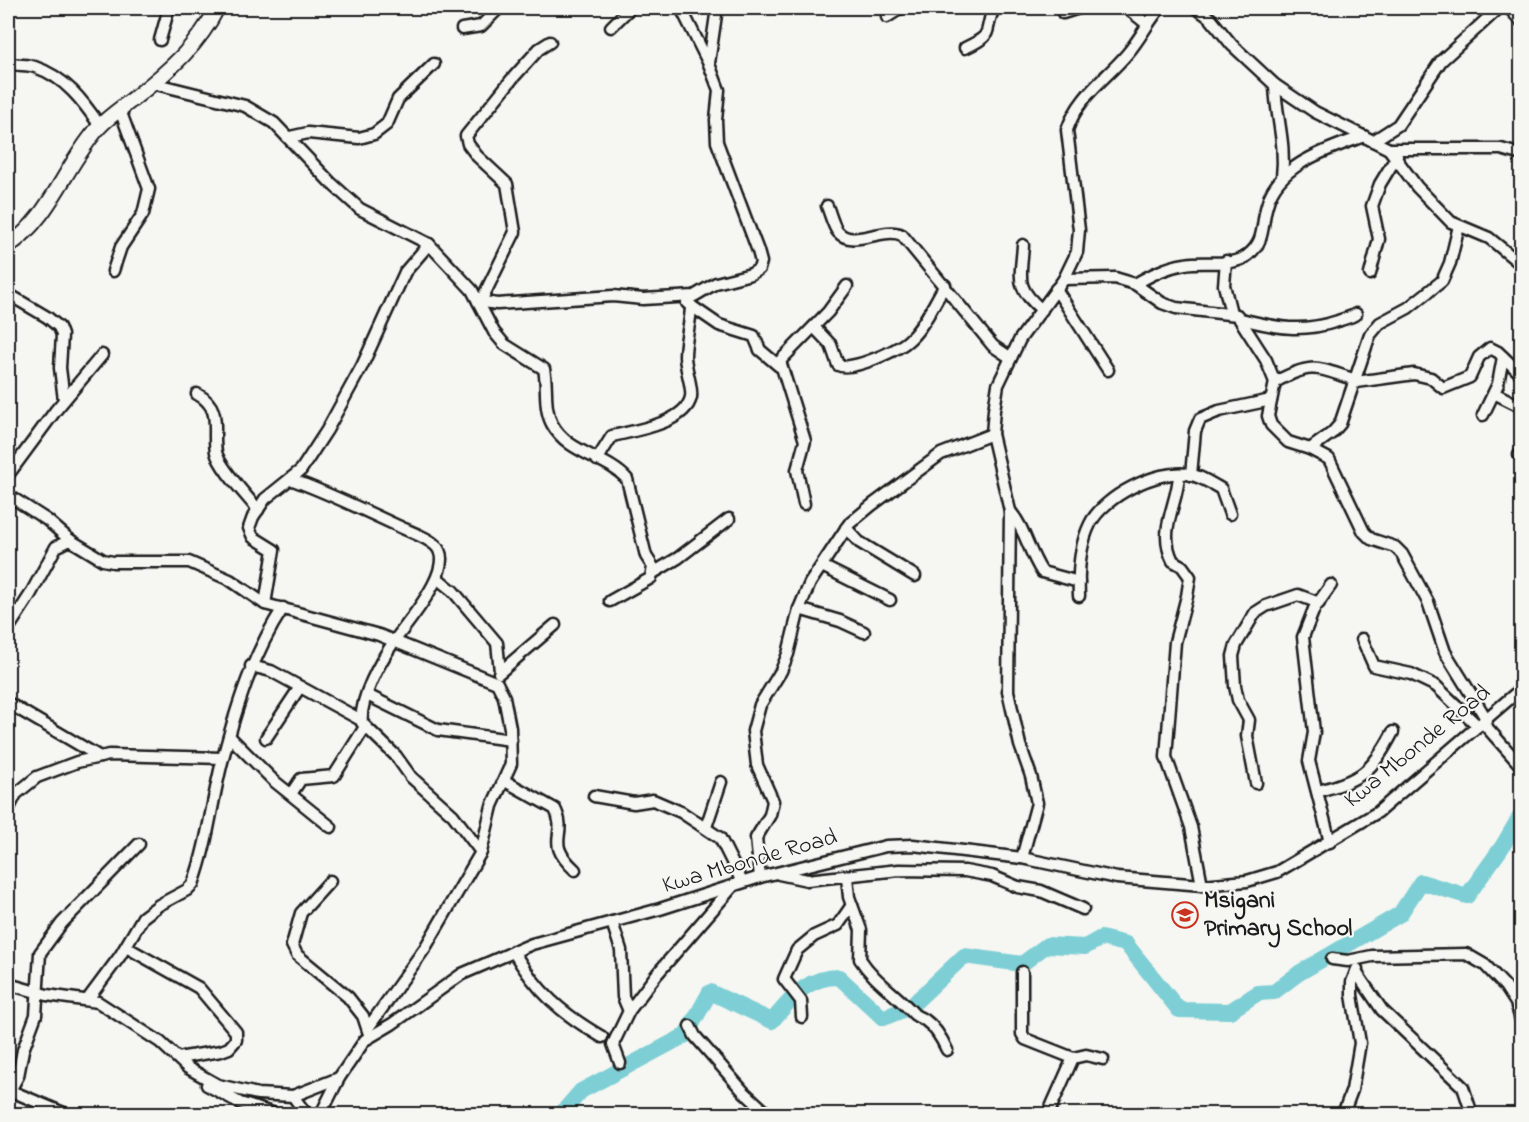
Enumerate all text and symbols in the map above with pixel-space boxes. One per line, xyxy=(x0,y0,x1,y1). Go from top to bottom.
street label: Kwa Mbonde Road xyxy=(1337,676,1499,817)
street label: Kwa Mbonde Road xyxy=(658,820,842,904)
place label: Msigani Primary School xyxy=(1204,884,1352,948)
school or university icon: Msigani Primary School xyxy=(1170,900,1200,930)

